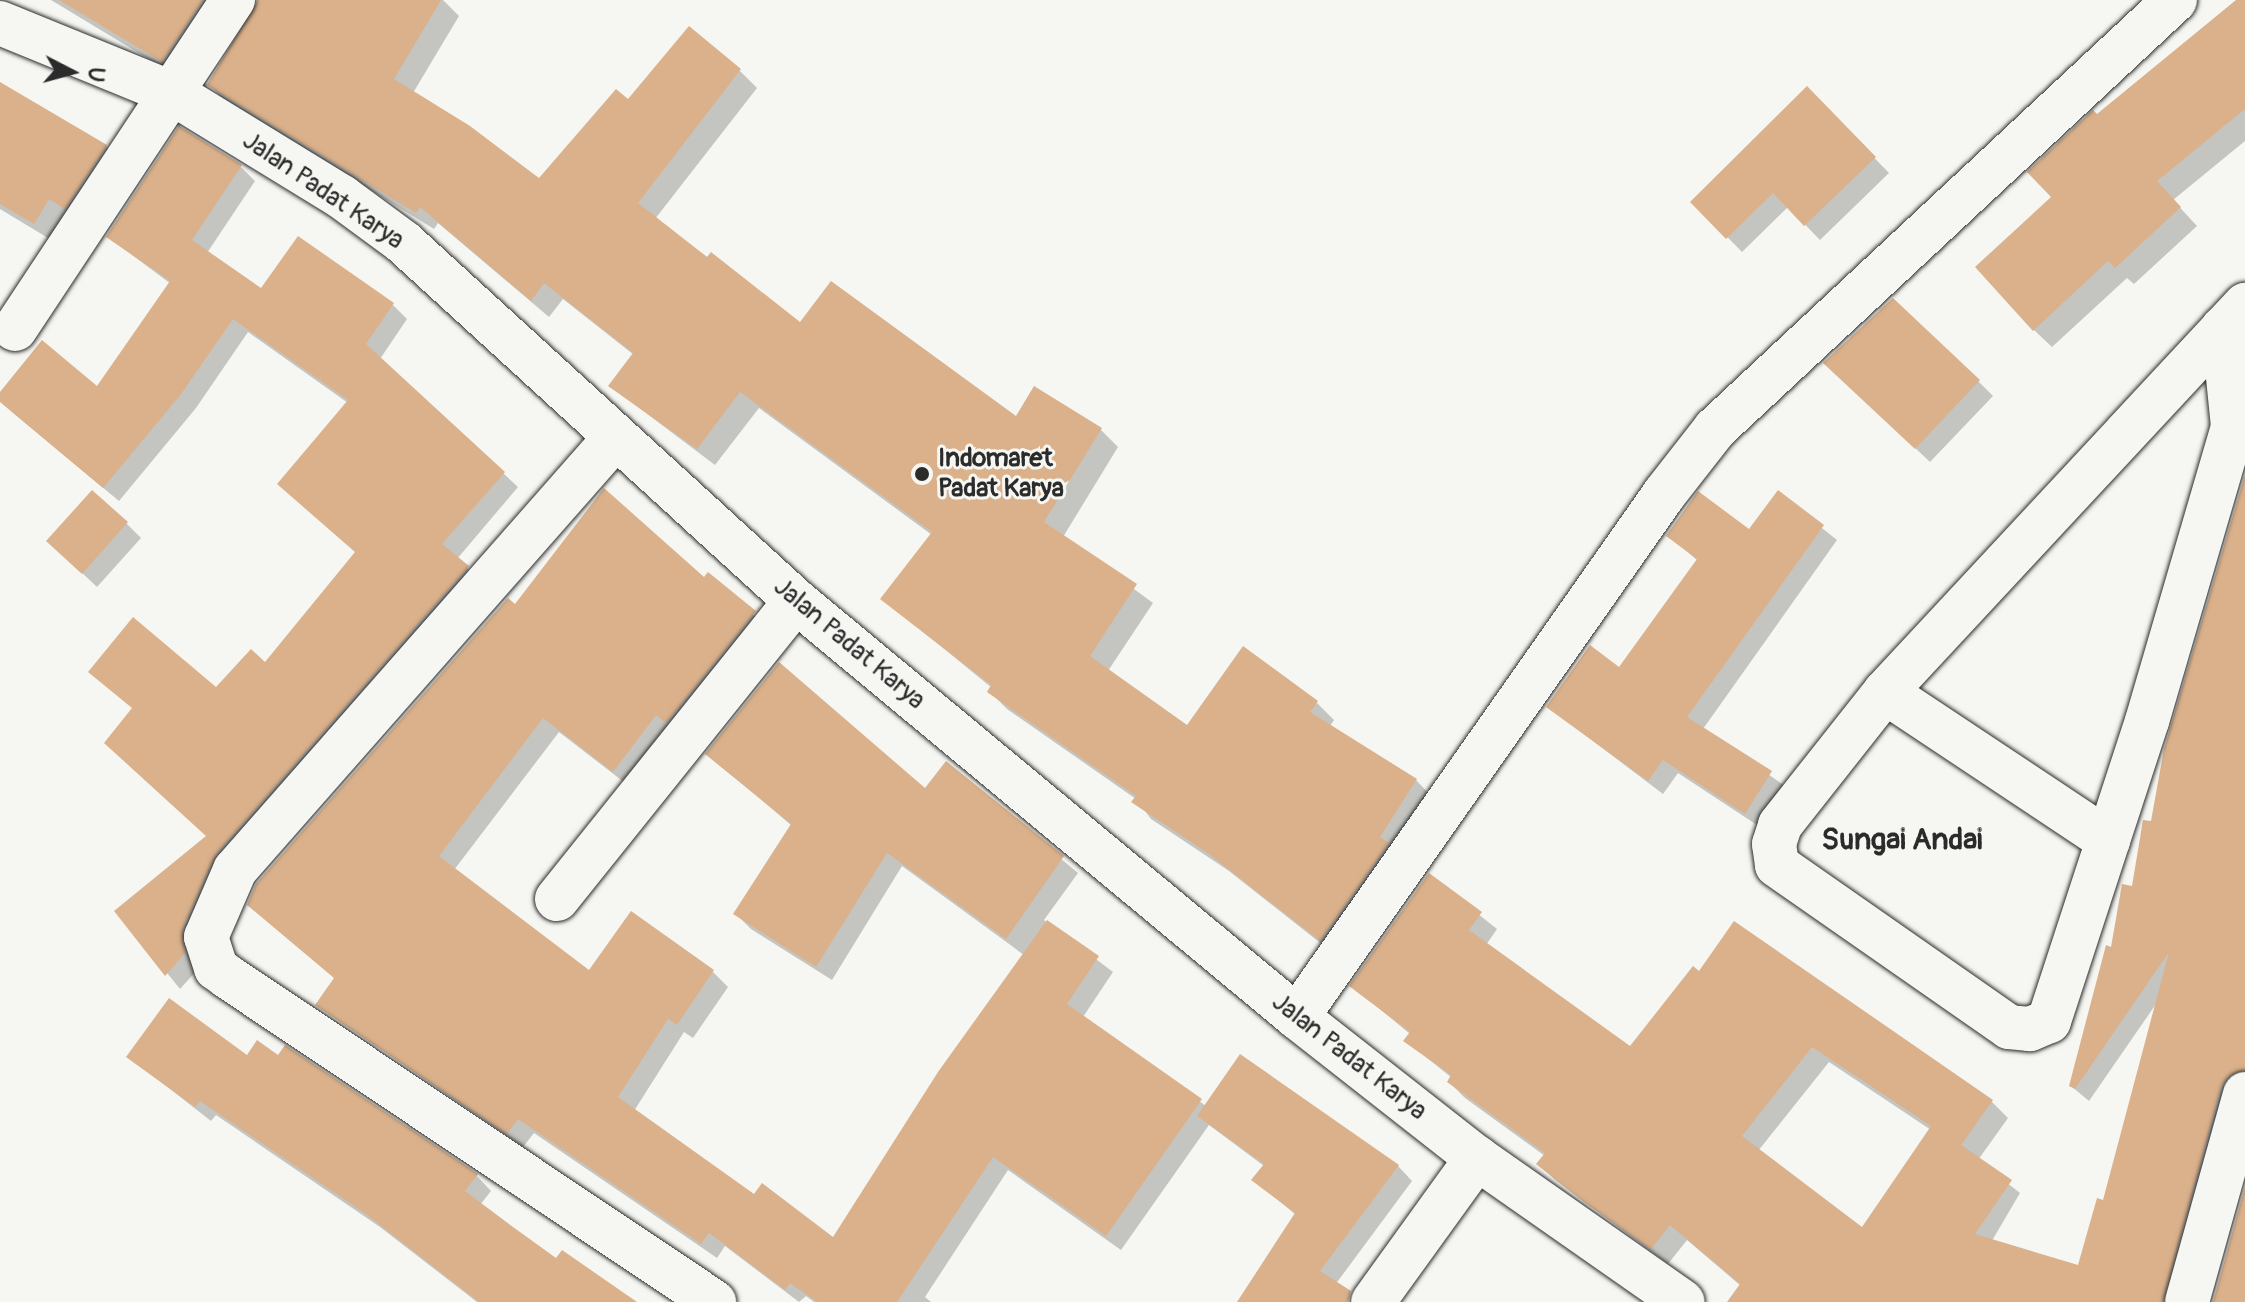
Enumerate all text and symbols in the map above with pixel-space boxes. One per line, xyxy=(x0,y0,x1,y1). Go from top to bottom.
north arrow xyxy=(32,32,112,112)
text: U xyxy=(81,66,111,83)
street label: Jalan Padat Karya xyxy=(236,125,410,257)
place label: Indomaret Padat Karya xyxy=(938,443,1064,504)
marker: Indomaret Padat Karya xyxy=(913,465,931,483)
street label: Jalan Padat Karya xyxy=(767,572,931,716)
district label: Sungai Andai xyxy=(1822,822,1982,858)
street label: Jalan Padat Karya xyxy=(1265,987,1433,1127)

